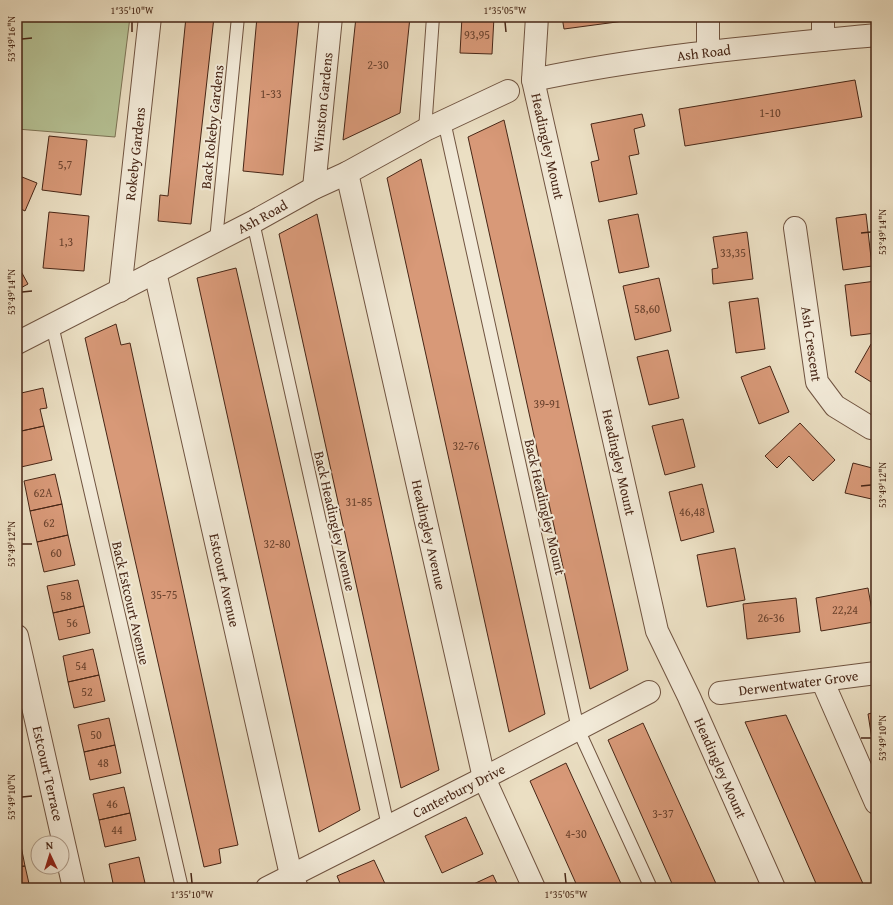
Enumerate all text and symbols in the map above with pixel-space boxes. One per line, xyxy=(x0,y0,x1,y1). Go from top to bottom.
text: 1°35'10"W xyxy=(110,3,154,18)
text: 1°35'05"W xyxy=(483,3,527,18)
text: 53°49'16"N xyxy=(4,16,19,62)
house number: 93,95 xyxy=(464,26,490,43)
street label: Ash Road xyxy=(676,40,732,66)
street label: Winston Gardens xyxy=(308,51,337,153)
house number: 2-30 xyxy=(367,56,389,73)
street label: Back Rokeby Gardens xyxy=(196,64,228,190)
house number: 1-33 xyxy=(260,85,282,102)
street label: Headingley Mount xyxy=(526,91,570,201)
house number: 1-10 xyxy=(759,104,781,121)
street label: Rokeby Gardens xyxy=(120,106,150,202)
house number: 5,7 xyxy=(58,156,72,173)
street label: Ash Road xyxy=(234,195,291,238)
text: 53°49'14"N xyxy=(875,209,890,255)
house number: 1,3 xyxy=(59,233,73,250)
house number: 33,35 xyxy=(720,244,746,261)
text: 53°49'14"N xyxy=(4,269,19,315)
house number: 58,60 xyxy=(634,300,660,317)
street label: Ash Crescent xyxy=(796,305,827,383)
house number: 39-91 xyxy=(533,395,561,412)
street label: Headingley Mount xyxy=(597,407,641,517)
house number: 32-76 xyxy=(452,437,480,454)
street label: Back Headingley Mount xyxy=(520,437,570,577)
street label: Back Headingley Avenue xyxy=(309,449,361,593)
text: 53°49'12"N xyxy=(875,462,890,508)
street label: Headingley Avenue xyxy=(407,478,451,592)
house number: 62A xyxy=(34,484,53,501)
house number: 31-85 xyxy=(345,493,373,510)
house number: 46,48 xyxy=(679,503,705,520)
house number: 62 xyxy=(43,514,55,531)
text: 53°49'12"N xyxy=(4,521,19,567)
street label: Estcourt Avenue xyxy=(204,531,245,629)
house number: 32-80 xyxy=(263,535,291,552)
street label: Back Estcourt Avenue xyxy=(107,539,155,667)
house number: 60 xyxy=(50,544,62,561)
house number: 35-75 xyxy=(150,586,178,603)
house number: 58 xyxy=(60,587,72,604)
house number: 22,24 xyxy=(832,601,858,618)
house number: 26-36 xyxy=(757,609,785,626)
house number: 56 xyxy=(66,614,78,631)
house number: 54 xyxy=(75,657,87,674)
street label: Derwentwater Grove xyxy=(737,665,860,701)
house number: 52 xyxy=(81,683,93,700)
street label: Headingley Mount xyxy=(689,714,752,822)
text: 53°49'10"N xyxy=(875,715,890,761)
street label: Estcourt Terrace xyxy=(28,724,69,824)
house number: 50 xyxy=(90,726,102,743)
house number: 48 xyxy=(97,754,109,771)
street label: Canterbury Drive xyxy=(409,759,509,823)
text: 53°49'10"N xyxy=(4,774,19,820)
house number: 46 xyxy=(106,795,118,812)
house number: 3-37 xyxy=(652,805,674,822)
house number: 44 xyxy=(111,821,123,838)
house number: 4-30 xyxy=(565,825,587,842)
north arrow xyxy=(30,835,70,875)
text: N xyxy=(45,837,54,853)
text: 1°35'10"W xyxy=(170,887,214,902)
text: 1°35'05"W xyxy=(544,887,588,902)

